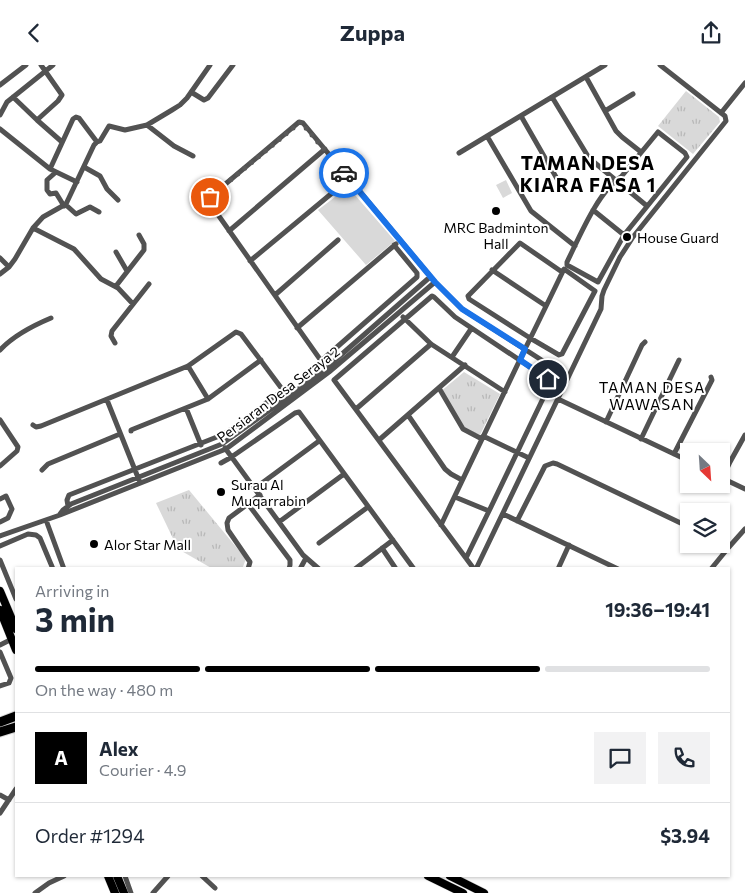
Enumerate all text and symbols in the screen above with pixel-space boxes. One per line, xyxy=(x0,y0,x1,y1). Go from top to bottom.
icon: back xyxy=(20,19,48,47)
text: Zuppa xyxy=(340,19,405,46)
icon: share xyxy=(697,19,725,47)
courier xyxy=(319,148,369,198)
district label: TAMAN DESA KIARA FASA 1 xyxy=(520,151,656,196)
icon: car xyxy=(330,159,358,187)
pin xyxy=(189,176,231,218)
icon: bag xyxy=(196,183,224,211)
marker: MRC Badminton Hall xyxy=(490,205,502,217)
place label: MRC Badminton Hall xyxy=(443,219,549,252)
place label: House Guard xyxy=(637,229,719,246)
marker: House Guard xyxy=(621,231,633,243)
street label: Persiaran Desa Seraya 2 xyxy=(213,342,343,446)
pin xyxy=(527,358,569,400)
icon: home xyxy=(534,365,562,393)
district label: TAMAN DESA WAWASAN xyxy=(599,378,705,413)
north arrow xyxy=(680,443,730,493)
map controls xyxy=(680,443,730,553)
place label: Surau Al Muqarrabin xyxy=(231,476,306,509)
marker: Surau Al Muqarrabin xyxy=(215,486,227,498)
button: layers xyxy=(680,503,730,553)
place label: Alor Star Mall xyxy=(104,536,191,553)
marker: Alor Star Mall xyxy=(88,538,100,550)
text: Arriving in xyxy=(35,581,109,600)
text: 19:36–19:41 xyxy=(605,598,710,621)
text: 3 min xyxy=(35,599,115,639)
text: On the way · 480 m xyxy=(35,680,173,699)
button: chat xyxy=(594,732,646,784)
button: phone xyxy=(658,732,710,784)
text: Alex xyxy=(99,737,139,760)
text: A xyxy=(54,746,68,769)
text: Courier · 4.9 xyxy=(99,760,186,779)
text: Order #1294 xyxy=(35,824,145,847)
text: $3.94 xyxy=(660,824,710,847)

